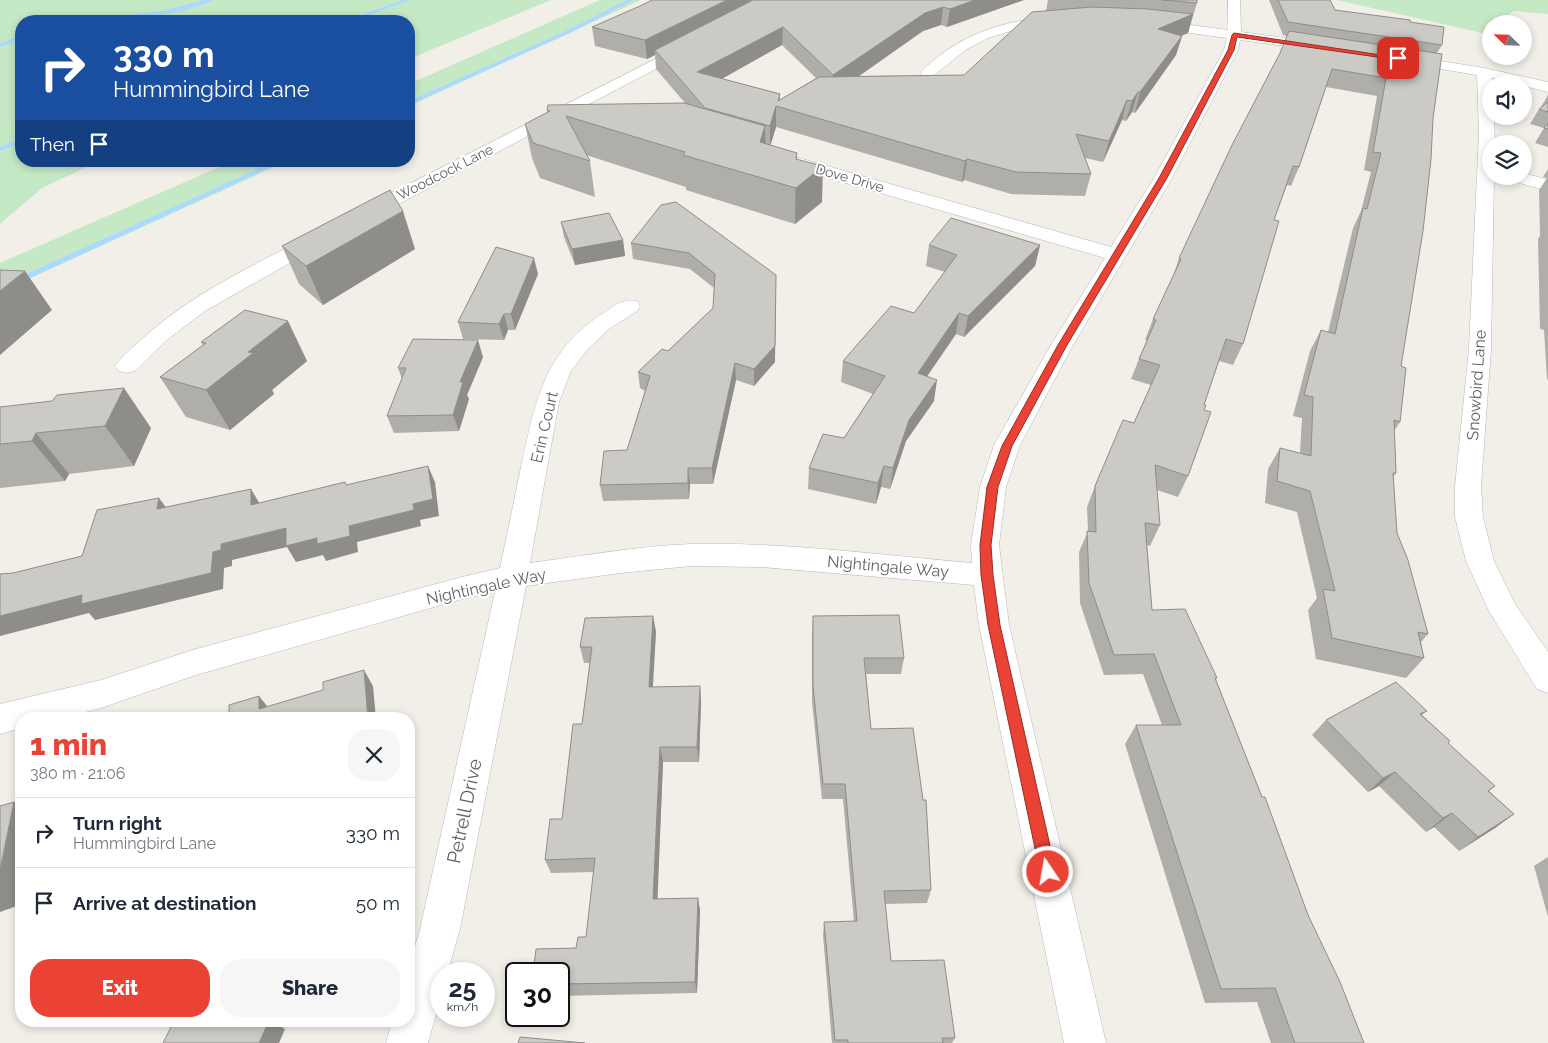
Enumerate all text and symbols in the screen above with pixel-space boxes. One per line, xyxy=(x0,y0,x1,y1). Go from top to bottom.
north arrow xyxy=(1482,15,1532,65)
map controls xyxy=(1482,15,1532,185)
text: 330 m xyxy=(113,34,215,75)
icon: right xyxy=(30,35,95,100)
pin xyxy=(1377,37,1419,79)
icon: arrive xyxy=(1384,44,1412,72)
button: sound xyxy=(1482,75,1532,125)
text: Hummingbird Lane xyxy=(113,76,310,102)
icon: arrive xyxy=(85,130,113,158)
text: Then xyxy=(30,133,75,155)
button: layers xyxy=(1482,135,1532,185)
street label: Woodcock Lane xyxy=(394,141,496,203)
street label: Dove Drive xyxy=(814,161,886,195)
street label: Snowbird Lane xyxy=(1463,329,1490,441)
street label: Erin Court xyxy=(527,389,562,465)
street label: Nightingale Way xyxy=(826,552,950,581)
street label: Nightingale Way xyxy=(424,564,548,608)
text: 1 min xyxy=(30,727,107,762)
button: close xyxy=(348,729,400,781)
street label: Petrell Drive xyxy=(442,757,486,865)
text: 380 m · 21:06 xyxy=(30,764,125,783)
text: Turn right xyxy=(73,812,162,834)
icon: right xyxy=(30,819,58,847)
text: 330 m xyxy=(346,822,400,844)
text: Hummingbird Lane xyxy=(73,834,216,853)
position arrow xyxy=(1021,845,1073,897)
icon: arrive xyxy=(30,889,58,917)
text: Arrive at destination xyxy=(73,892,257,914)
text: 50 m xyxy=(356,892,400,914)
button: Exit xyxy=(30,959,210,1017)
button: Share xyxy=(220,959,400,1017)
speed limit sign: 30 xyxy=(505,962,570,1027)
text: 25 xyxy=(449,973,476,1003)
text: km/h xyxy=(447,1000,478,1014)

